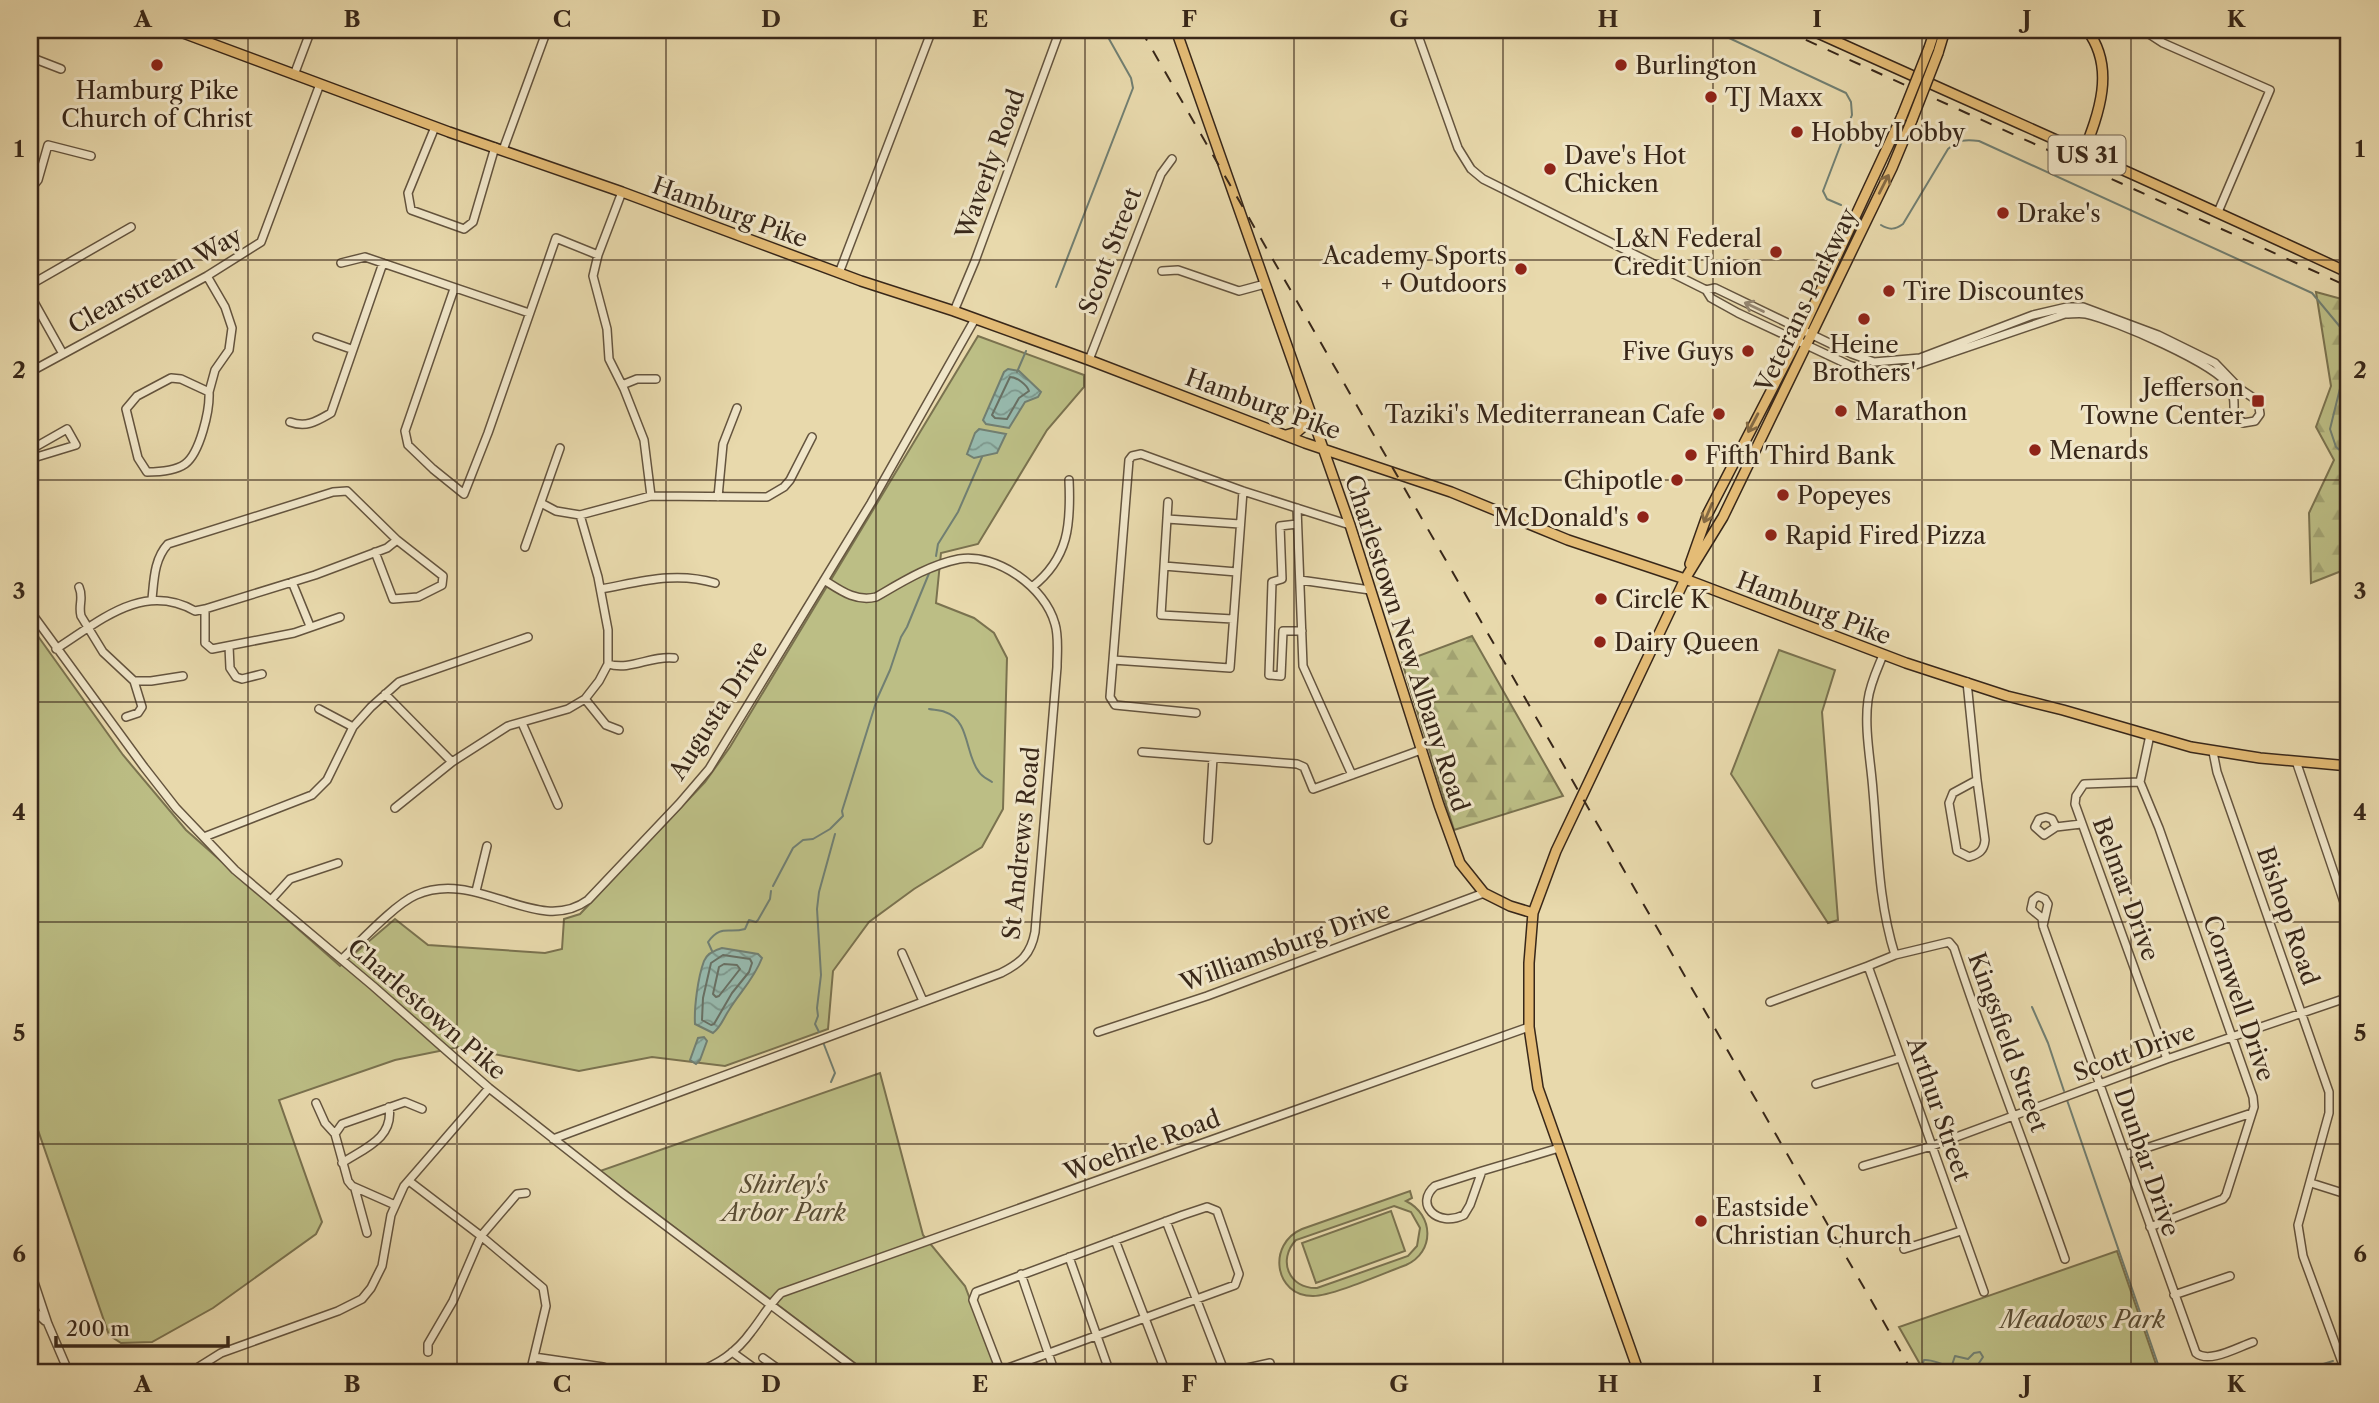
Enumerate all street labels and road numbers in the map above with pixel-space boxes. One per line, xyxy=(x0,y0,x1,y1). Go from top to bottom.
street label: Waverly Road xyxy=(949,85,1031,244)
road number: US 31 xyxy=(2048,136,2126,174)
street label: Hamburg Pike xyxy=(648,170,812,254)
street label: Scott Street xyxy=(1073,183,1148,318)
street label: Veterans Parkway xyxy=(1748,203,1863,398)
street label: Clearstream Way xyxy=(63,220,247,340)
street label: Hamburg Pike xyxy=(1181,362,1345,446)
street label: Charlestown New Albany Road xyxy=(1339,471,1475,816)
street label: Hamburg Pike xyxy=(1733,565,1895,651)
street label: Augusta Drive xyxy=(662,635,774,786)
street label: St Andrews Road xyxy=(996,745,1046,941)
street label: Belmar Drive xyxy=(2087,813,2165,965)
street label: Bishop Road xyxy=(2251,843,2325,989)
street label: Williamsburg Drive xyxy=(1175,895,1394,998)
street label: Cornwell Drive xyxy=(2197,911,2281,1085)
street label: Charlestown Pike xyxy=(342,932,512,1086)
street label: Kingsfield Street xyxy=(1962,948,2054,1136)
street label: Scott Drive xyxy=(2069,1017,2199,1087)
street label: Arthur Street xyxy=(1901,1032,1977,1185)
street label: Dunbar Drive xyxy=(2108,1084,2186,1240)
street label: Woehrle Road xyxy=(1059,1103,1224,1187)

